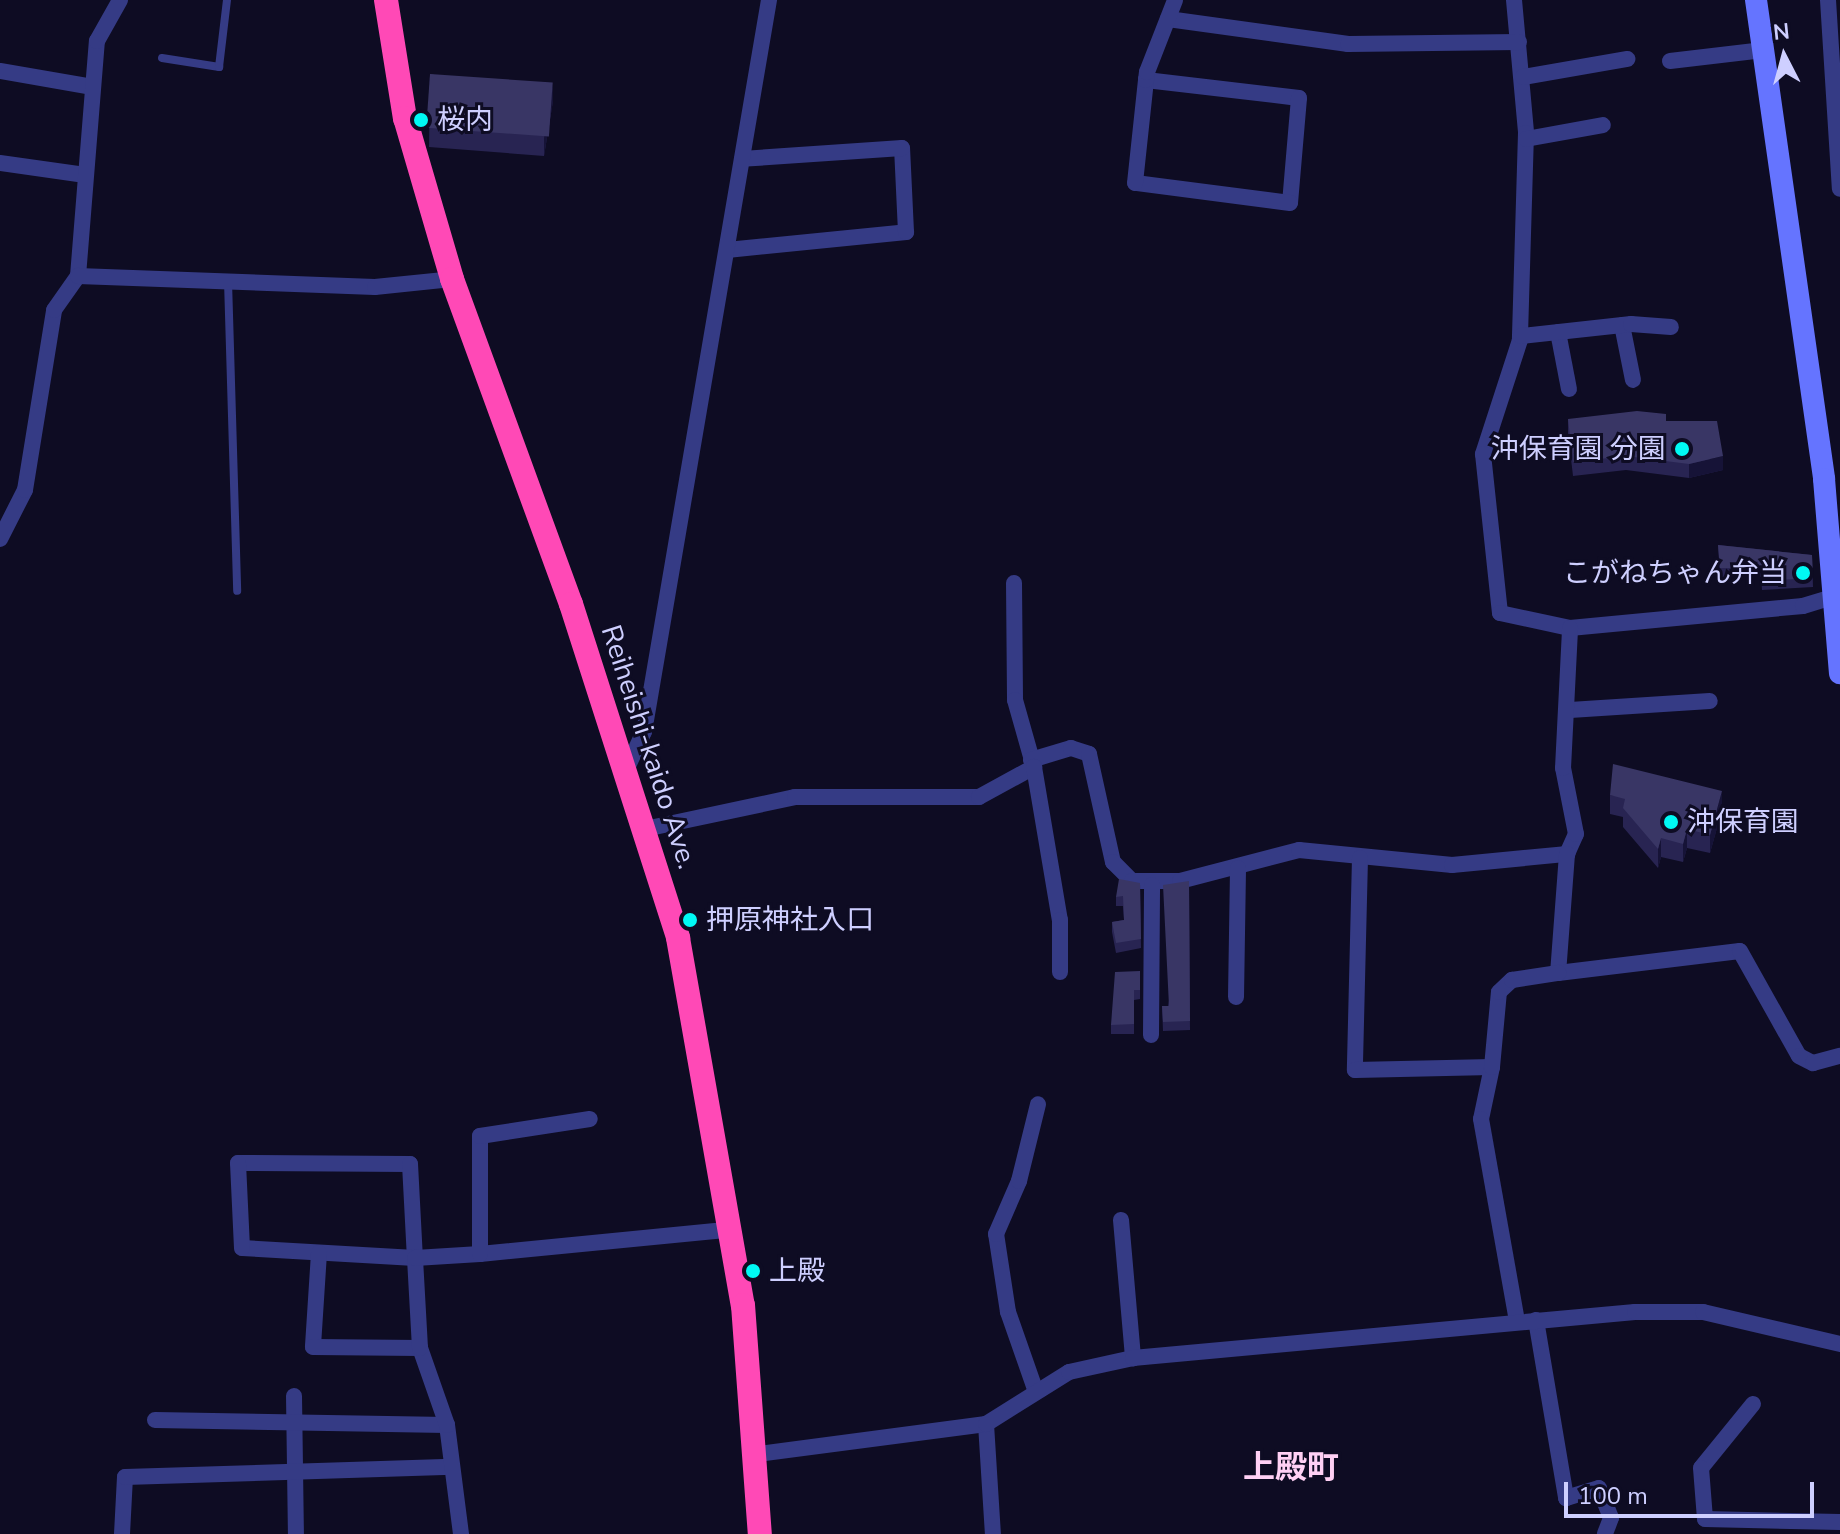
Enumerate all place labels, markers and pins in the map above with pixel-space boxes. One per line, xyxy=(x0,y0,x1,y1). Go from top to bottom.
place label: 桜内 xyxy=(437,103,493,137)
marker: 桜内 xyxy=(412,111,430,129)
place label: 沖保育園 分園 xyxy=(1491,432,1666,466)
marker: 沖保育園 分園 xyxy=(1673,440,1691,458)
place label: こがねちゃん弁当 xyxy=(1563,556,1787,590)
marker: こがねちゃん弁当 xyxy=(1794,564,1812,582)
place label: 沖保育園 xyxy=(1687,805,1799,839)
marker: 沖保育園 xyxy=(1662,813,1680,831)
place label: 押原神社入口 xyxy=(706,903,874,937)
marker: 押原神社入口 xyxy=(681,911,699,929)
place label: 上殿 xyxy=(769,1254,825,1288)
marker: 上殿 xyxy=(744,1262,762,1280)

